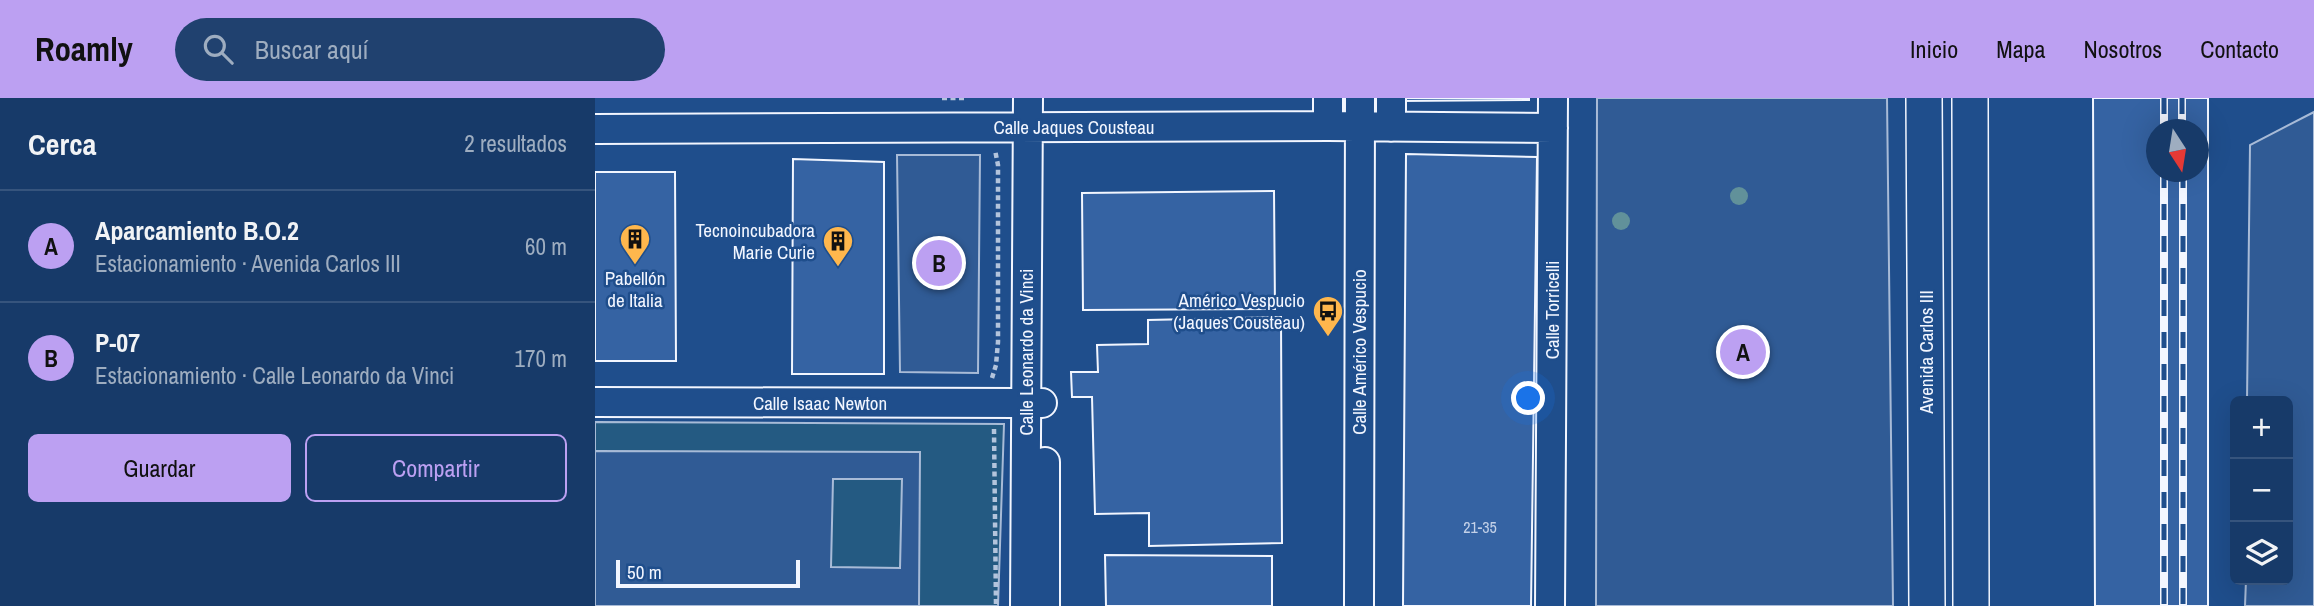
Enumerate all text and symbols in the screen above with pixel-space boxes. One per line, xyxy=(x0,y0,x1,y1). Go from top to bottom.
search box xyxy=(175,18,665,81)
text: Roamly xyxy=(35,27,133,71)
icon: search xyxy=(199,30,237,68)
text: Buscar aquí xyxy=(255,32,369,67)
text: Inicio xyxy=(1910,33,1958,65)
text: Mapa xyxy=(1996,33,2045,65)
text: Nosotros xyxy=(2083,33,2162,65)
text: Contacto xyxy=(2200,33,2279,65)
street label: Calle Jaques Cousteau xyxy=(993,114,1155,140)
north arrow xyxy=(2146,119,2209,182)
text: Cerca xyxy=(28,124,96,164)
text: 2 resultados xyxy=(464,128,567,159)
text: Aparcamiento B.O.2 xyxy=(95,213,299,248)
place label: Tecnoincubadora Marie Curie xyxy=(695,217,815,265)
building icon: Pabellón de Italia xyxy=(618,222,652,266)
building icon: Tecnoincubadora Marie Curie xyxy=(821,224,855,268)
text: A xyxy=(44,231,58,262)
text: 60 m xyxy=(525,231,567,262)
pin: B xyxy=(916,237,962,289)
text: Estacionamiento · Avenida Carlos III xyxy=(95,248,401,279)
street label: Calle Torricelli xyxy=(1539,261,1565,359)
place label: Pabellón de Italia xyxy=(605,265,665,313)
street label: Calle Leonardo da Vinci xyxy=(1013,269,1039,435)
street label: Calle Américo Vespucio xyxy=(1346,269,1372,435)
place label: Américo Vespucio (Jaques Cousteau) xyxy=(1173,287,1305,335)
street label: Avenida Carlos III xyxy=(1913,290,1939,415)
bus stop icon: Américo Vespucio (Jaques Cousteau) xyxy=(1311,294,1345,338)
text: P-07 xyxy=(95,325,140,360)
pin: A xyxy=(1720,326,1766,378)
text: B xyxy=(44,343,58,374)
text: 170 m xyxy=(515,343,567,374)
text: Estacionamiento · Calle Leonardo da Vinci xyxy=(95,360,454,391)
your location xyxy=(1511,381,1545,415)
street label: Calle Isaac Newton xyxy=(753,390,887,416)
map controls xyxy=(2230,396,2293,585)
button: + xyxy=(2230,396,2293,459)
button: Guardar xyxy=(28,434,291,502)
button: Compartir xyxy=(305,434,567,502)
button: − xyxy=(2230,459,2293,522)
house number: 21-35 xyxy=(1463,516,1497,538)
button: layers xyxy=(2230,522,2293,585)
scale bar xyxy=(616,557,800,589)
text: 50 m xyxy=(627,559,662,585)

